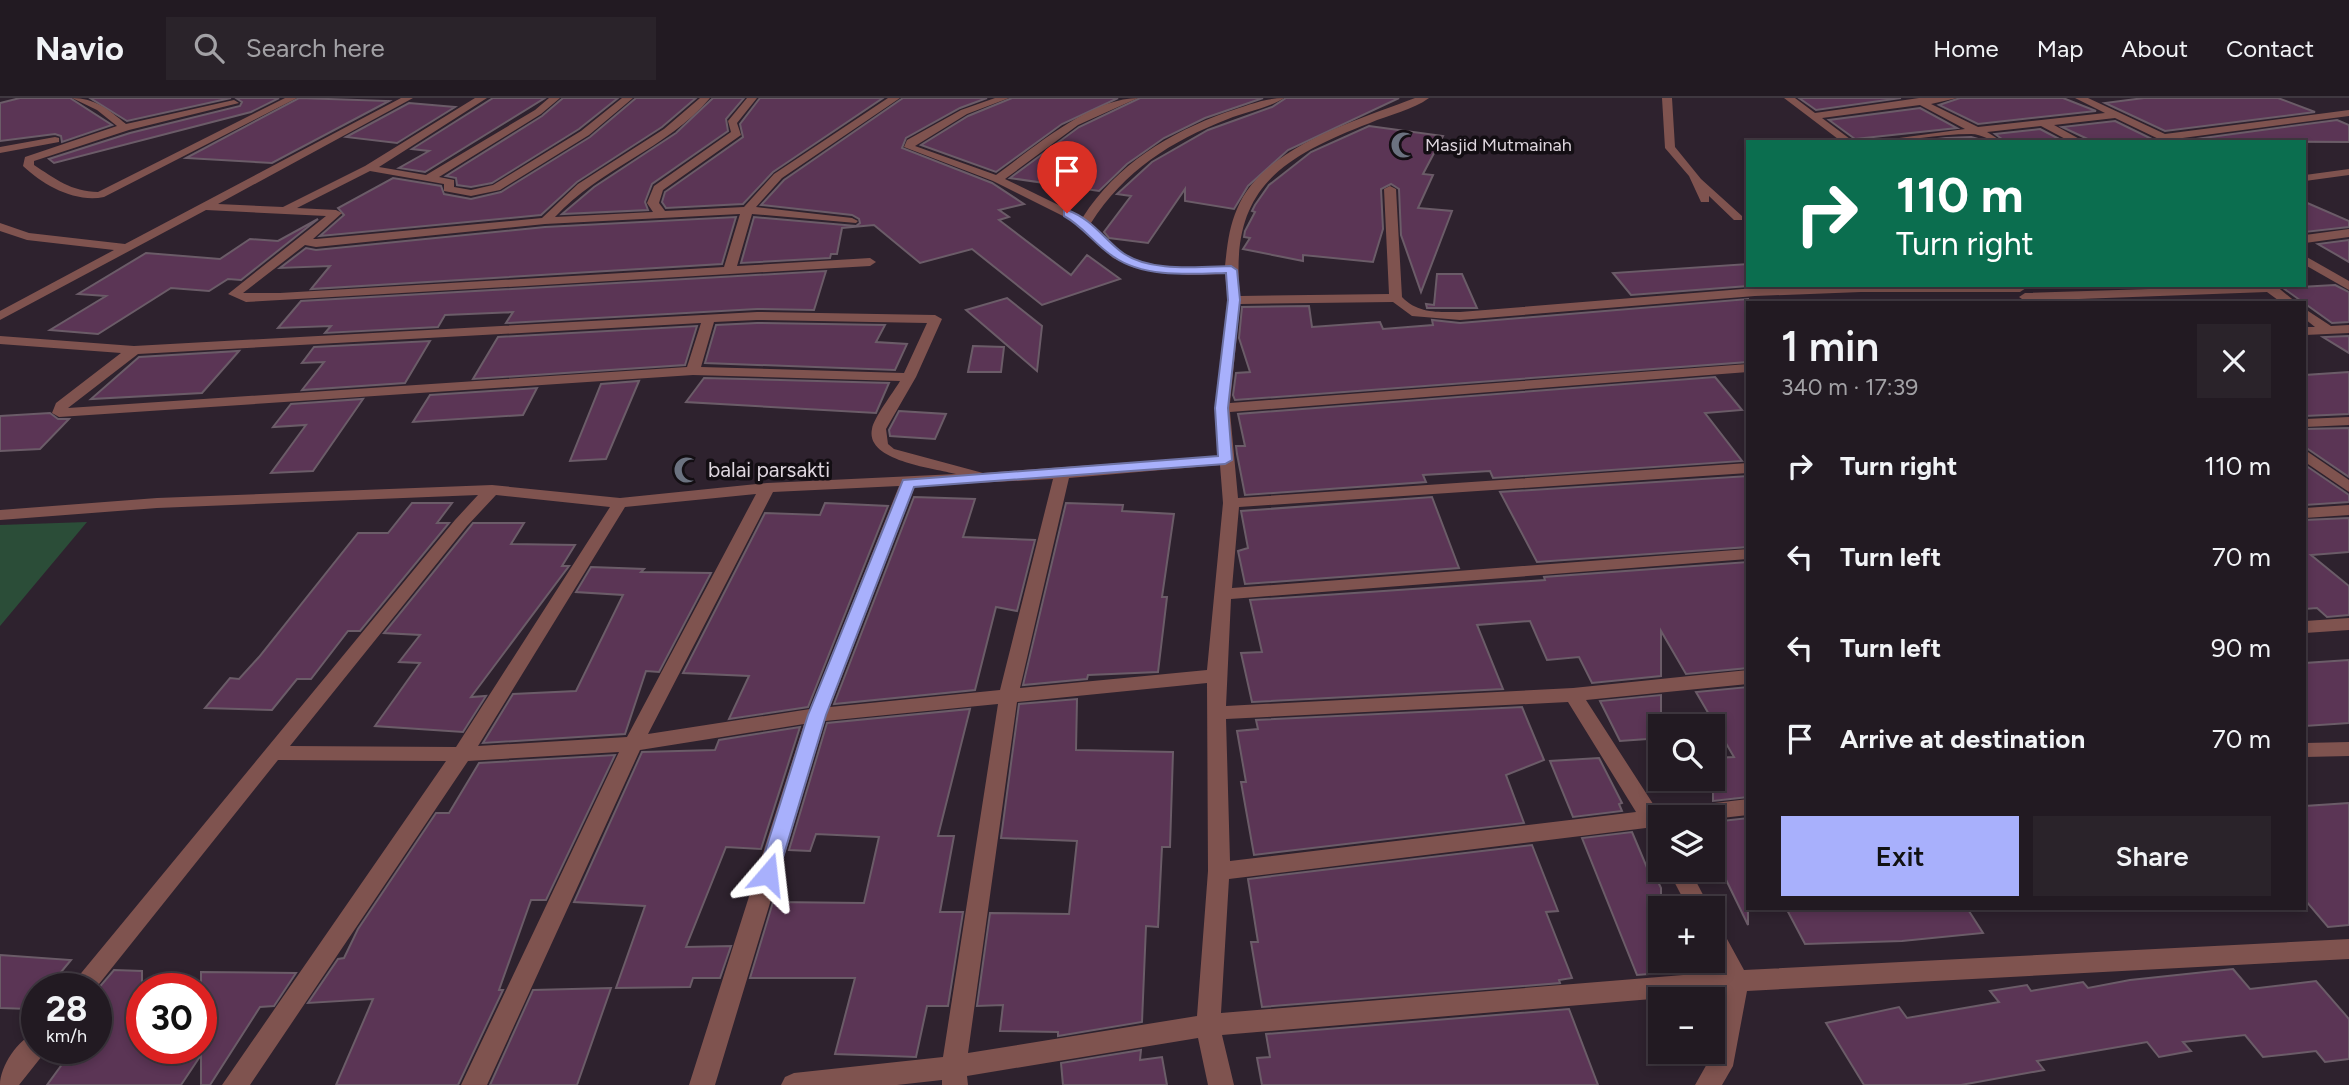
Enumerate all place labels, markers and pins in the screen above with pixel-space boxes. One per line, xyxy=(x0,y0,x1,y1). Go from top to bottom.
mosque icon: Masjid Mutmainah xyxy=(1389,130,1419,160)
place label: Masjid Mutmainah xyxy=(1425,134,1572,156)
pin xyxy=(1037,141,1097,213)
mosque icon: balai parsakti xyxy=(672,455,702,485)
place label: balai parsakti xyxy=(708,457,830,482)

